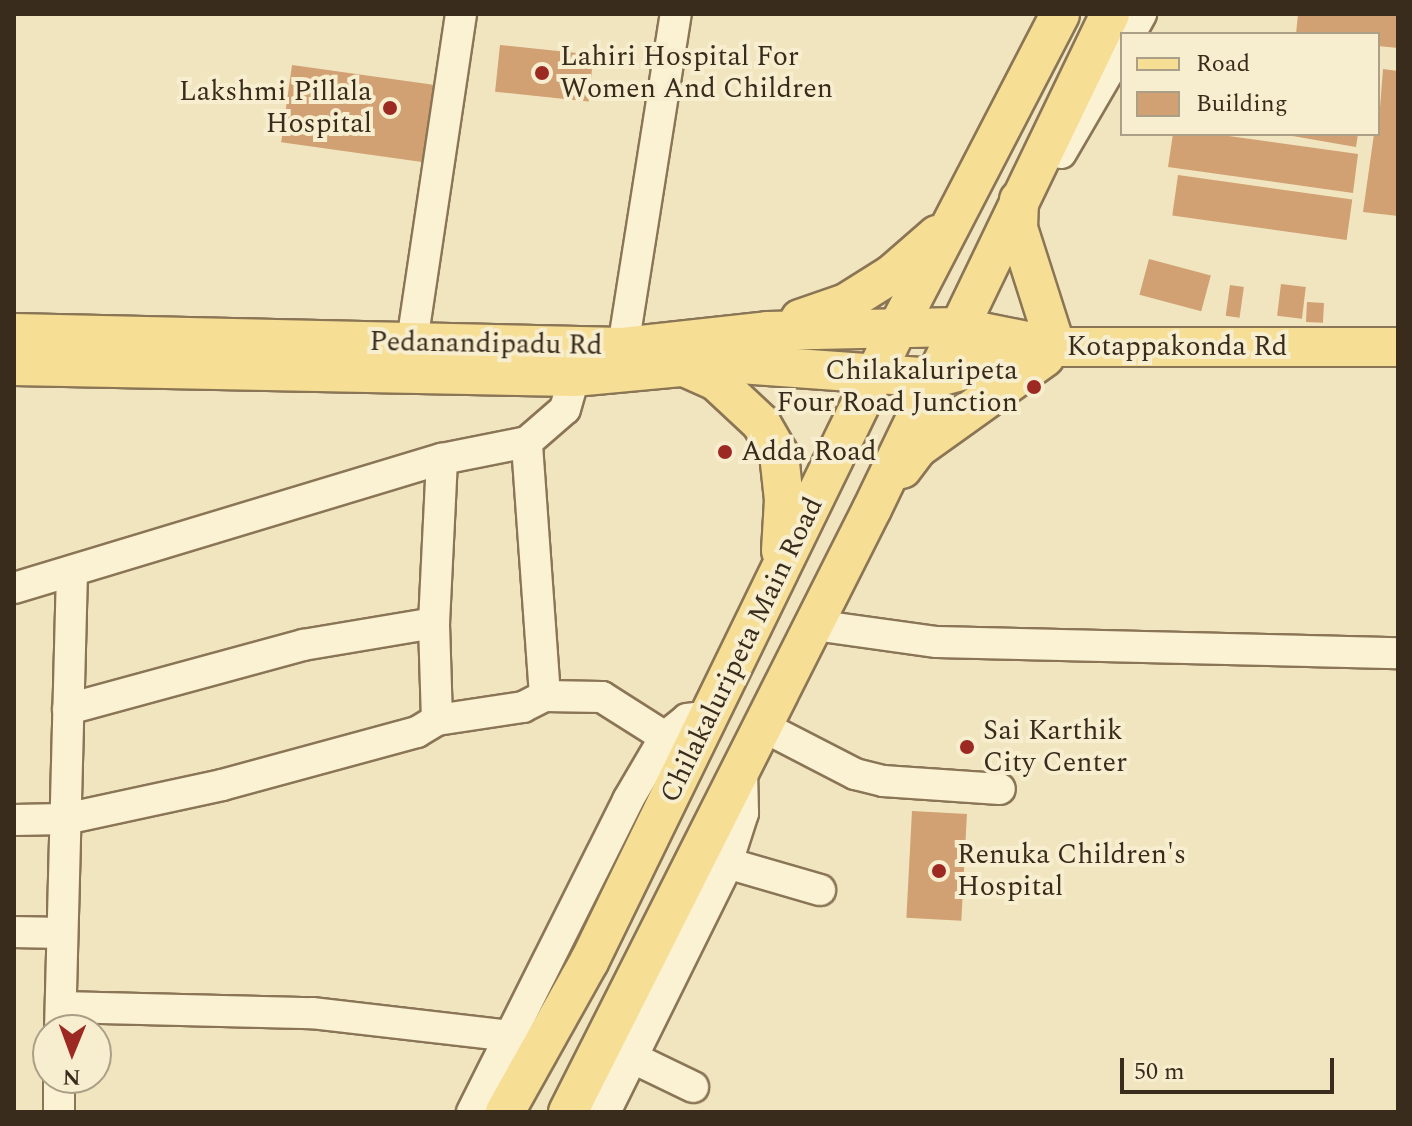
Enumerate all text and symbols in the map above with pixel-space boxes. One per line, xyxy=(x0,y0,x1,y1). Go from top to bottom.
legend xyxy=(1120,32,1380,136)
place label: Lahiri Hospital For Women And Children xyxy=(560,40,833,106)
text: Road xyxy=(1196,46,1250,82)
marker: Lahiri Hospital For Women And Children xyxy=(531,62,553,84)
place label: Lakshmi Pillala Hospital xyxy=(179,75,372,141)
text: Building xyxy=(1196,86,1288,122)
marker: Lakshmi Pillala Hospital xyxy=(379,97,401,119)
street label: Pedanandipadu Rd xyxy=(369,325,603,363)
street label: Kotappakonda Rd xyxy=(1067,330,1287,364)
place label: Chilakaluripeta Four Road Junction xyxy=(776,354,1018,420)
marker: Chilakaluripeta Four Road Junction xyxy=(1025,378,1043,396)
place label: Adda Road xyxy=(741,435,877,469)
marker: Adda Road xyxy=(716,443,734,461)
street label: Chilakaluripeta Main Road xyxy=(653,492,831,808)
place label: Sai Karthik City Center xyxy=(983,714,1127,780)
marker: Sai Karthik City Center xyxy=(958,738,976,756)
place label: Renuka Children's Hospital xyxy=(957,838,1186,904)
marker: Renuka Children's Hospital xyxy=(928,860,950,882)
north arrow xyxy=(32,1014,112,1094)
scale bar xyxy=(1124,1042,1338,1092)
text: 50 m xyxy=(1134,1054,1185,1090)
text: N xyxy=(62,1060,81,1093)

